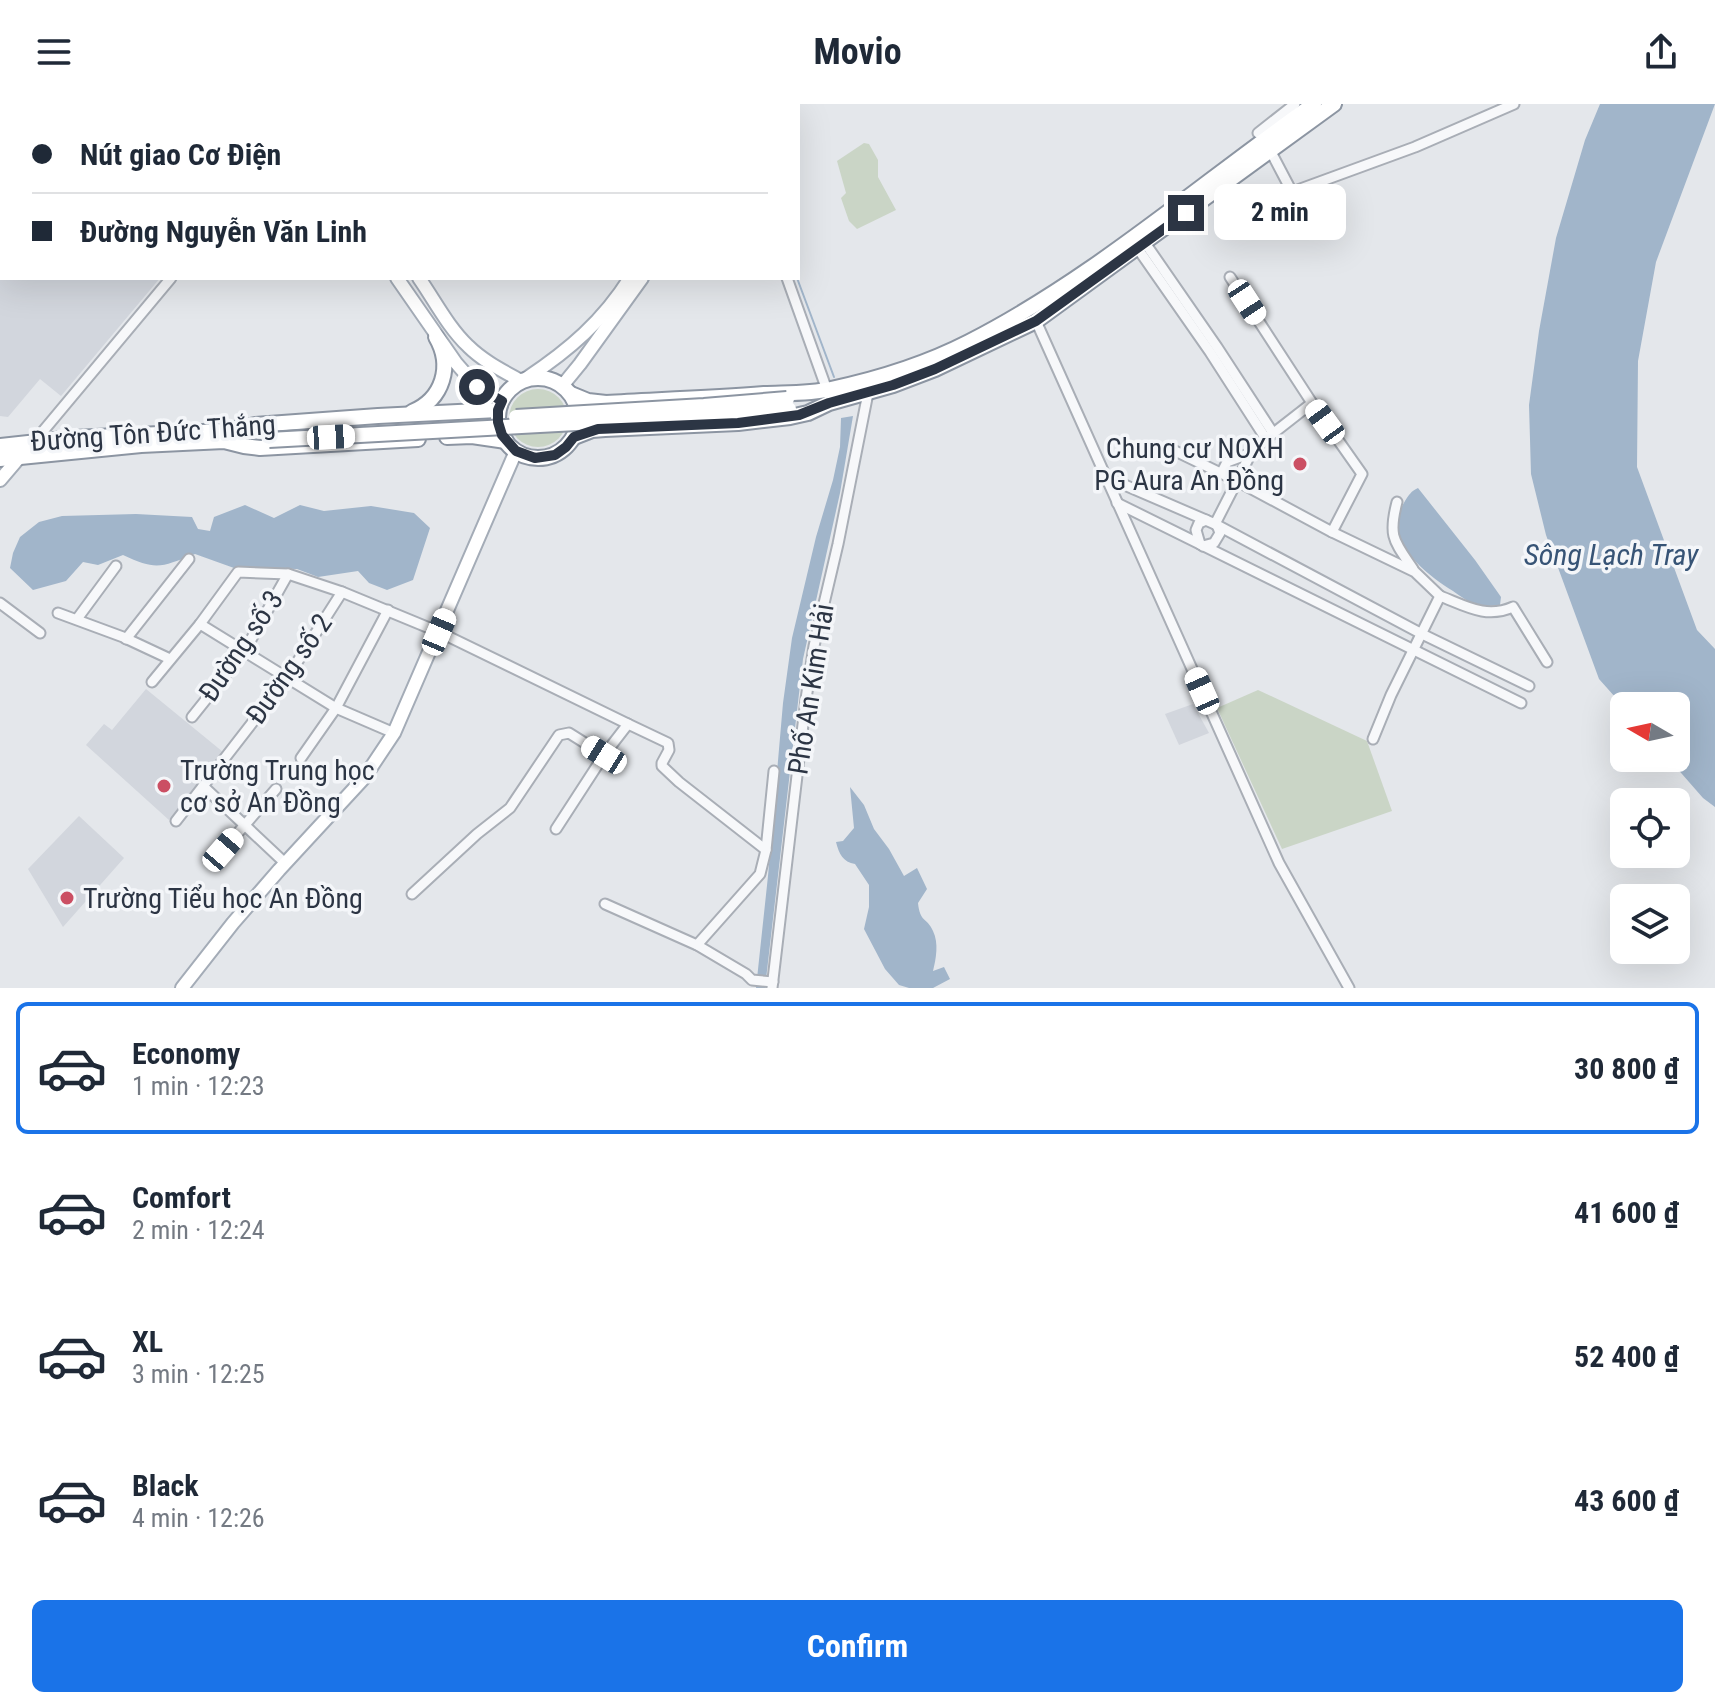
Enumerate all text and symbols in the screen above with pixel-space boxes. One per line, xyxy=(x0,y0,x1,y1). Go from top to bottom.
icon: menu xyxy=(32,30,76,74)
icon: share xyxy=(1639,30,1683,74)
text: Movio xyxy=(813,31,902,73)
text: Nút giao Cơ Điện xyxy=(80,137,281,172)
callout: 2 min xyxy=(1214,185,1346,241)
route end xyxy=(1168,195,1204,231)
text: 2 min xyxy=(1251,197,1309,227)
text: Đường Nguyễn Văn Linh xyxy=(80,214,367,249)
car xyxy=(1224,275,1270,329)
route start xyxy=(459,369,495,405)
car xyxy=(1301,396,1349,448)
street label: Đường Tôn Đức Thắng xyxy=(29,408,277,458)
car xyxy=(306,424,356,450)
place label: Chung cư NOXH PG Aura An Đồng xyxy=(1094,432,1284,497)
marker: Chung cư NOXH PG Aura An Đồng xyxy=(1291,455,1309,473)
water label: Sông Lạch Tray xyxy=(1524,537,1699,572)
street label: Đường số 3 xyxy=(192,584,290,708)
street label: Phố An Kim Hải xyxy=(781,601,841,777)
car xyxy=(419,605,459,659)
street label: Đường số 2 xyxy=(239,608,339,730)
car xyxy=(1181,664,1223,718)
north arrow xyxy=(1610,692,1690,772)
map controls xyxy=(1610,692,1690,964)
car xyxy=(577,732,631,778)
place label: Trường Trung học cơ sở An Đồng xyxy=(180,754,375,819)
marker: Trường Trung học cơ sở An Đồng xyxy=(155,777,173,795)
button: locate xyxy=(1610,788,1690,868)
car xyxy=(198,824,248,876)
place label: Trường Tiểu học An Đồng xyxy=(83,882,363,915)
button: layers xyxy=(1610,884,1690,964)
marker: Trường Tiểu học An Đồng xyxy=(58,889,76,907)
icon: car xyxy=(36,1032,108,1104)
text: Economy xyxy=(132,1036,240,1071)
text: 30 800 ₫ xyxy=(1574,1051,1679,1086)
text: 1 min · 12:23 xyxy=(132,1071,265,1101)
icon: car xyxy=(36,1176,108,1248)
text: Comfort xyxy=(132,1180,231,1215)
text: 41 600 ₫ xyxy=(1574,1195,1679,1230)
text: 2 min · 12:24 xyxy=(132,1215,265,1245)
icon: car xyxy=(36,1320,108,1392)
text: XL xyxy=(132,1324,163,1359)
text: 52 400 ₫ xyxy=(1574,1339,1679,1374)
text: 3 min · 12:25 xyxy=(132,1359,265,1389)
icon: car xyxy=(36,1464,108,1536)
text: Black xyxy=(132,1468,199,1503)
text: 43 600 ₫ xyxy=(1574,1483,1679,1518)
text: 4 min · 12:26 xyxy=(132,1503,265,1533)
button: Confirm xyxy=(32,1600,1683,1692)

